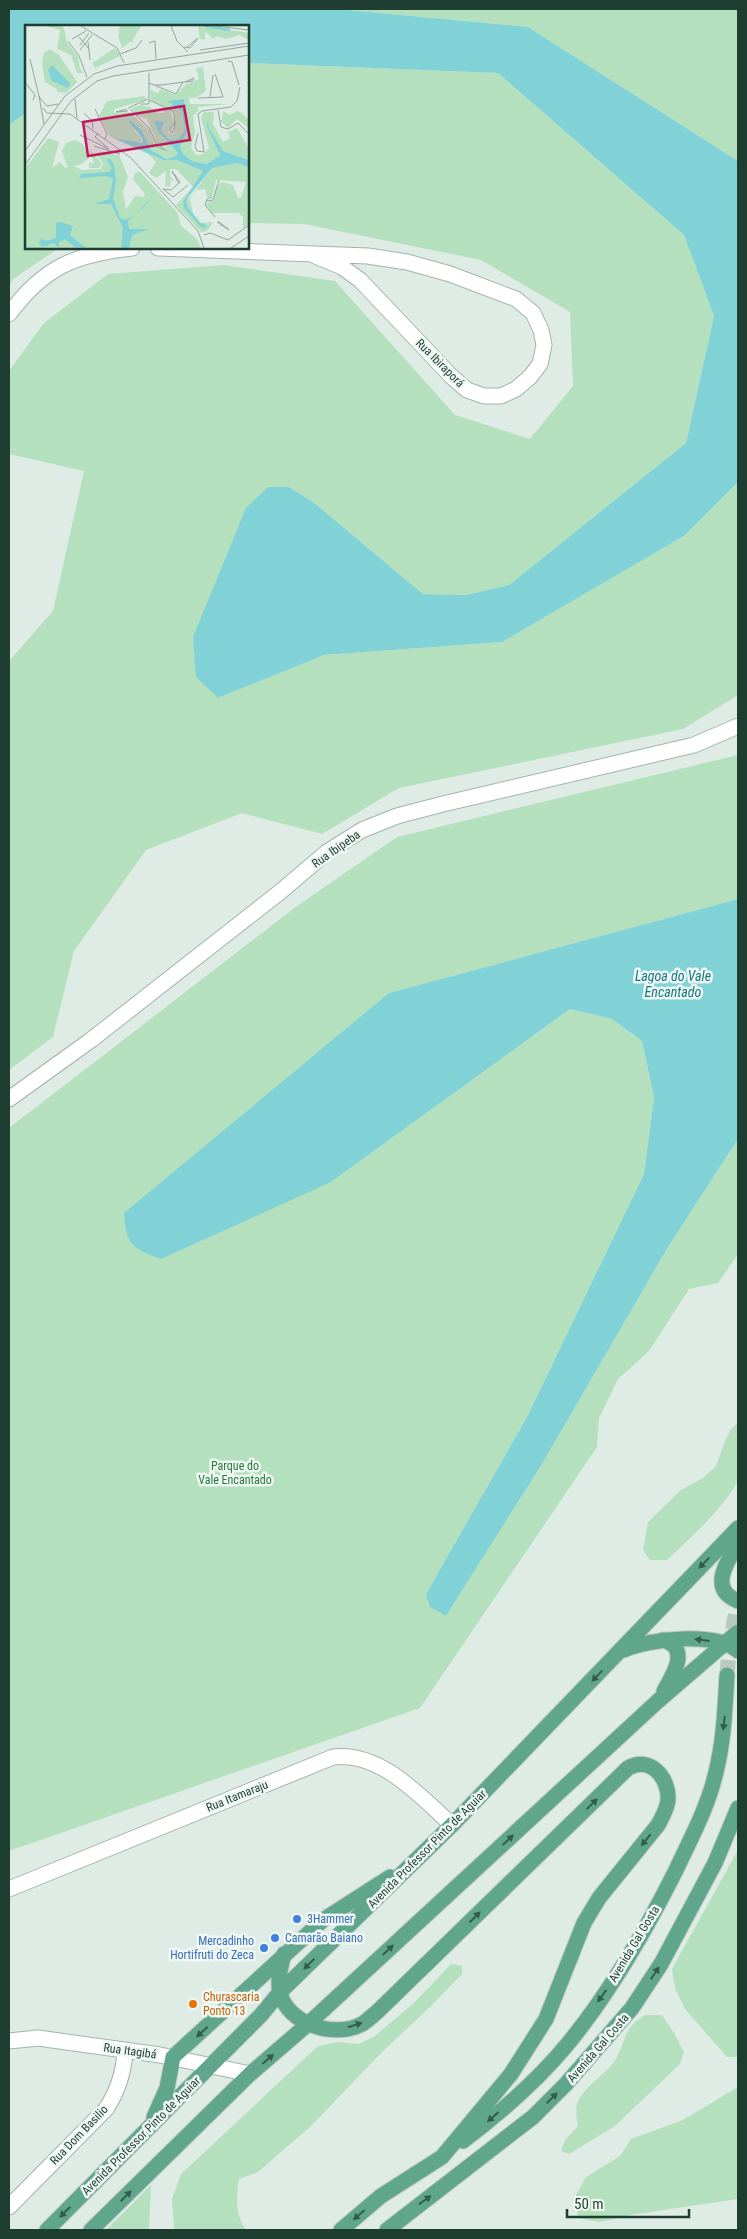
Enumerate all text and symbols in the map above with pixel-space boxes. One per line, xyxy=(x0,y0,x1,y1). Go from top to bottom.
inset map xyxy=(25,25,249,249)
street label: Rua Ibiraporá xyxy=(413,336,467,390)
street label: Rua Ibipeba xyxy=(309,827,363,871)
water label: Lagoa do Vale Encantado xyxy=(635,968,711,1000)
park label: Parque do Vale Encantado xyxy=(198,1459,272,1487)
one-way arrow xyxy=(698,1557,710,1569)
one-way arrow xyxy=(693,1636,709,1644)
one-way arrow xyxy=(591,1670,603,1682)
one-way arrow xyxy=(720,1715,728,1731)
street label: Rua Itamaraju xyxy=(204,1777,270,1815)
street label: Avenida Professor Pinto de Aguiar xyxy=(365,1787,489,1911)
one-way arrow xyxy=(585,1798,597,1810)
one-way arrow xyxy=(502,1834,514,1846)
one-way arrow xyxy=(640,1834,651,1847)
street label: Avenida Gal Gosta xyxy=(606,1903,662,1985)
one-way arrow xyxy=(469,1911,481,1923)
place label: 3Hammer xyxy=(307,1912,354,1926)
marker: 3Hammer xyxy=(291,1913,303,1925)
place label: Camarão Baiano xyxy=(285,1931,363,1945)
marker: Camarão Baiano xyxy=(269,1932,281,1944)
place label: Mercadinho Hortifruti do Zeca xyxy=(170,1934,254,1962)
marker: Mercadinho Hortifruti do Zeca xyxy=(258,1942,270,1954)
one-way arrow xyxy=(382,1944,394,1956)
one-way arrow xyxy=(304,1958,316,1970)
one-way arrow xyxy=(650,1966,660,1980)
one-way arrow xyxy=(597,1989,607,2003)
place label: Churascaria Ponto 13 xyxy=(203,1990,260,2018)
marker: Churascaria Ponto 13 xyxy=(187,1998,199,2010)
street label: Avenida Gal Costa xyxy=(564,2011,632,2085)
one-way arrow xyxy=(348,2021,363,2029)
one-way arrow xyxy=(196,2026,208,2038)
street label: Rua Itagibá xyxy=(103,2040,158,2062)
one-way arrow xyxy=(261,2053,274,2064)
street label: Avenida Professor Pinto de Aguiar xyxy=(79,2074,203,2198)
one-way arrow xyxy=(546,2092,558,2104)
street label: Rua Dom Basilio xyxy=(47,2102,111,2168)
one-way arrow xyxy=(487,2111,500,2122)
scale bar xyxy=(567,2186,690,2218)
one-way arrow xyxy=(120,2190,132,2202)
one-way arrow xyxy=(418,2194,431,2205)
text: 50 m xyxy=(574,2195,604,2213)
one-way arrow xyxy=(59,2206,71,2218)
one-way arrow xyxy=(353,2209,365,2220)

